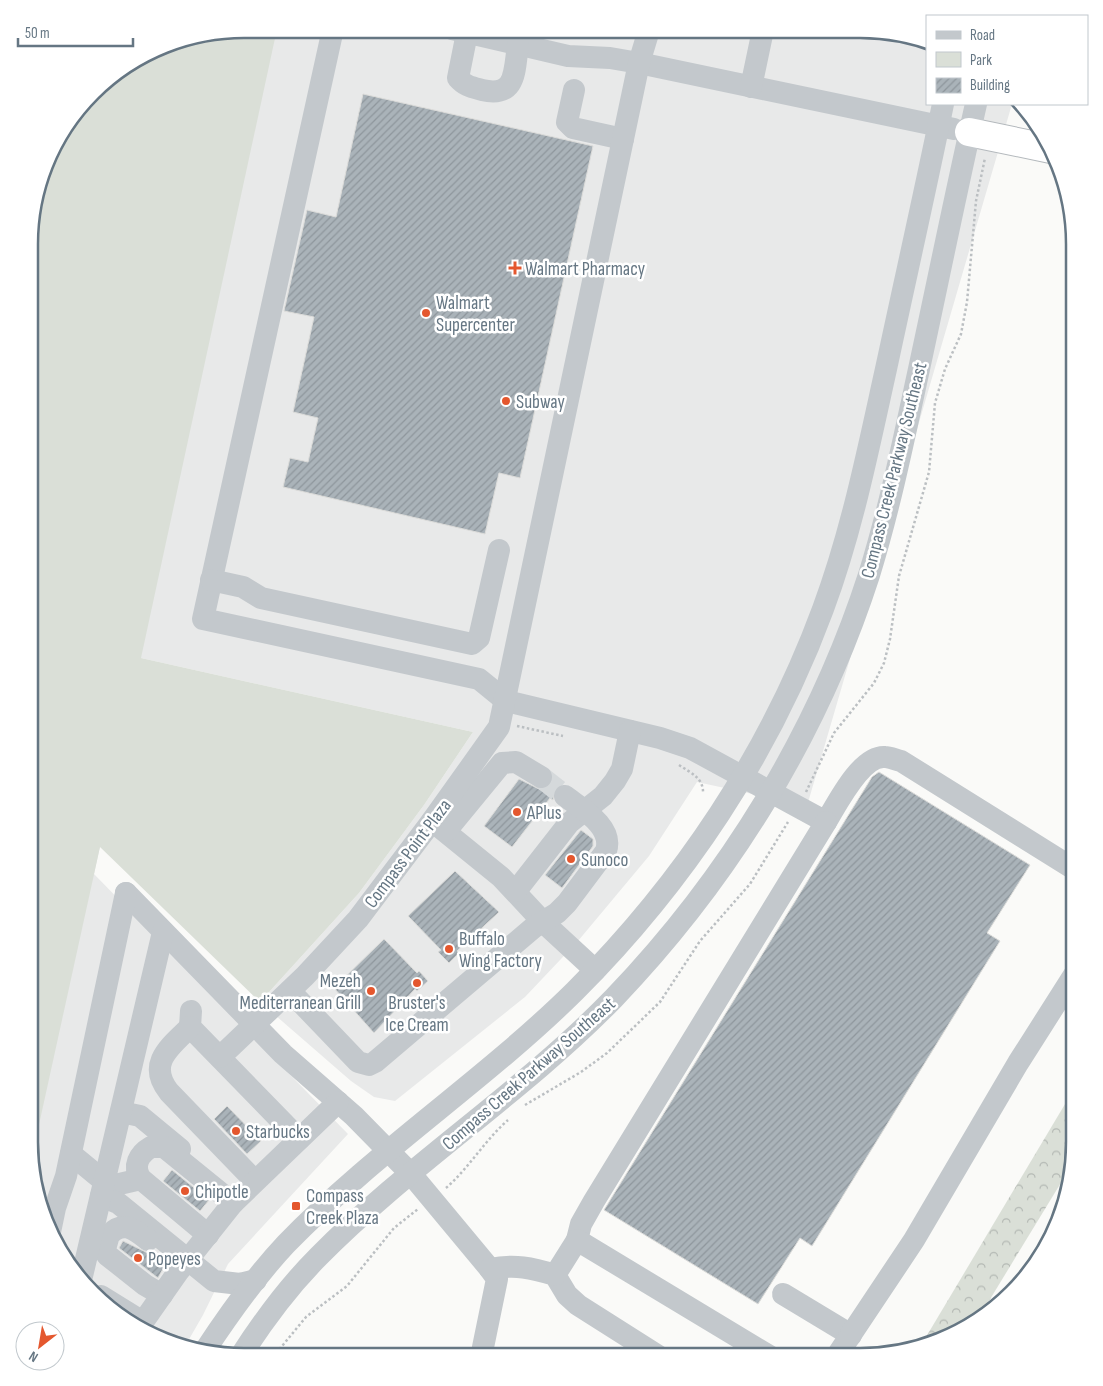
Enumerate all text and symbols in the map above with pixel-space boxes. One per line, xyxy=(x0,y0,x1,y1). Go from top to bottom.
scale bar xyxy=(18,15,132,47)
legend xyxy=(926,15,1088,105)
text: 50 m xyxy=(25,24,50,43)
text: Road xyxy=(970,26,995,45)
text: Park xyxy=(970,51,992,70)
text: Building xyxy=(970,76,1010,95)
place label: Walmart Pharmacy xyxy=(525,258,646,281)
marker: Walmart Pharmacy xyxy=(509,262,521,274)
place label: Walmart Supercenter xyxy=(436,292,515,337)
marker: Walmart Supercenter xyxy=(420,307,432,319)
street label: Compass Creek Parkway Southeast xyxy=(856,360,932,581)
place label: Subway xyxy=(516,391,565,414)
marker: Subway xyxy=(500,395,512,407)
street label: Compass Point Plaza xyxy=(360,795,457,913)
place label: APlus xyxy=(526,802,562,825)
marker: APlus xyxy=(511,806,523,818)
place label: Sunoco xyxy=(581,849,629,872)
marker: Sunoco xyxy=(565,853,577,865)
place label: Buffalo Wing Factory xyxy=(459,928,542,973)
marker: Buffalo Wing Factory xyxy=(443,943,455,955)
place label: Mezeh Mediterranean Grill xyxy=(240,970,361,1015)
marker: Bruster's Ice Cream xyxy=(411,977,423,989)
marker: Mezeh Mediterranean Grill xyxy=(365,985,377,997)
place label: Bruster's Ice Cream xyxy=(385,992,449,1037)
street label: Compass Creek Parkway Southeast xyxy=(438,993,620,1156)
place label: Starbucks xyxy=(246,1121,310,1144)
marker: Starbucks xyxy=(230,1125,242,1137)
place label: Chipotle xyxy=(195,1181,249,1204)
marker: Chipotle xyxy=(179,1185,191,1197)
place label: Compass Creek Plaza xyxy=(306,1185,379,1230)
marker: Compass Creek Plaza xyxy=(290,1200,302,1212)
place label: Popeyes xyxy=(148,1248,201,1271)
marker: Popeyes xyxy=(132,1252,144,1264)
north arrow xyxy=(15,1321,65,1371)
text: N xyxy=(26,1348,41,1366)

